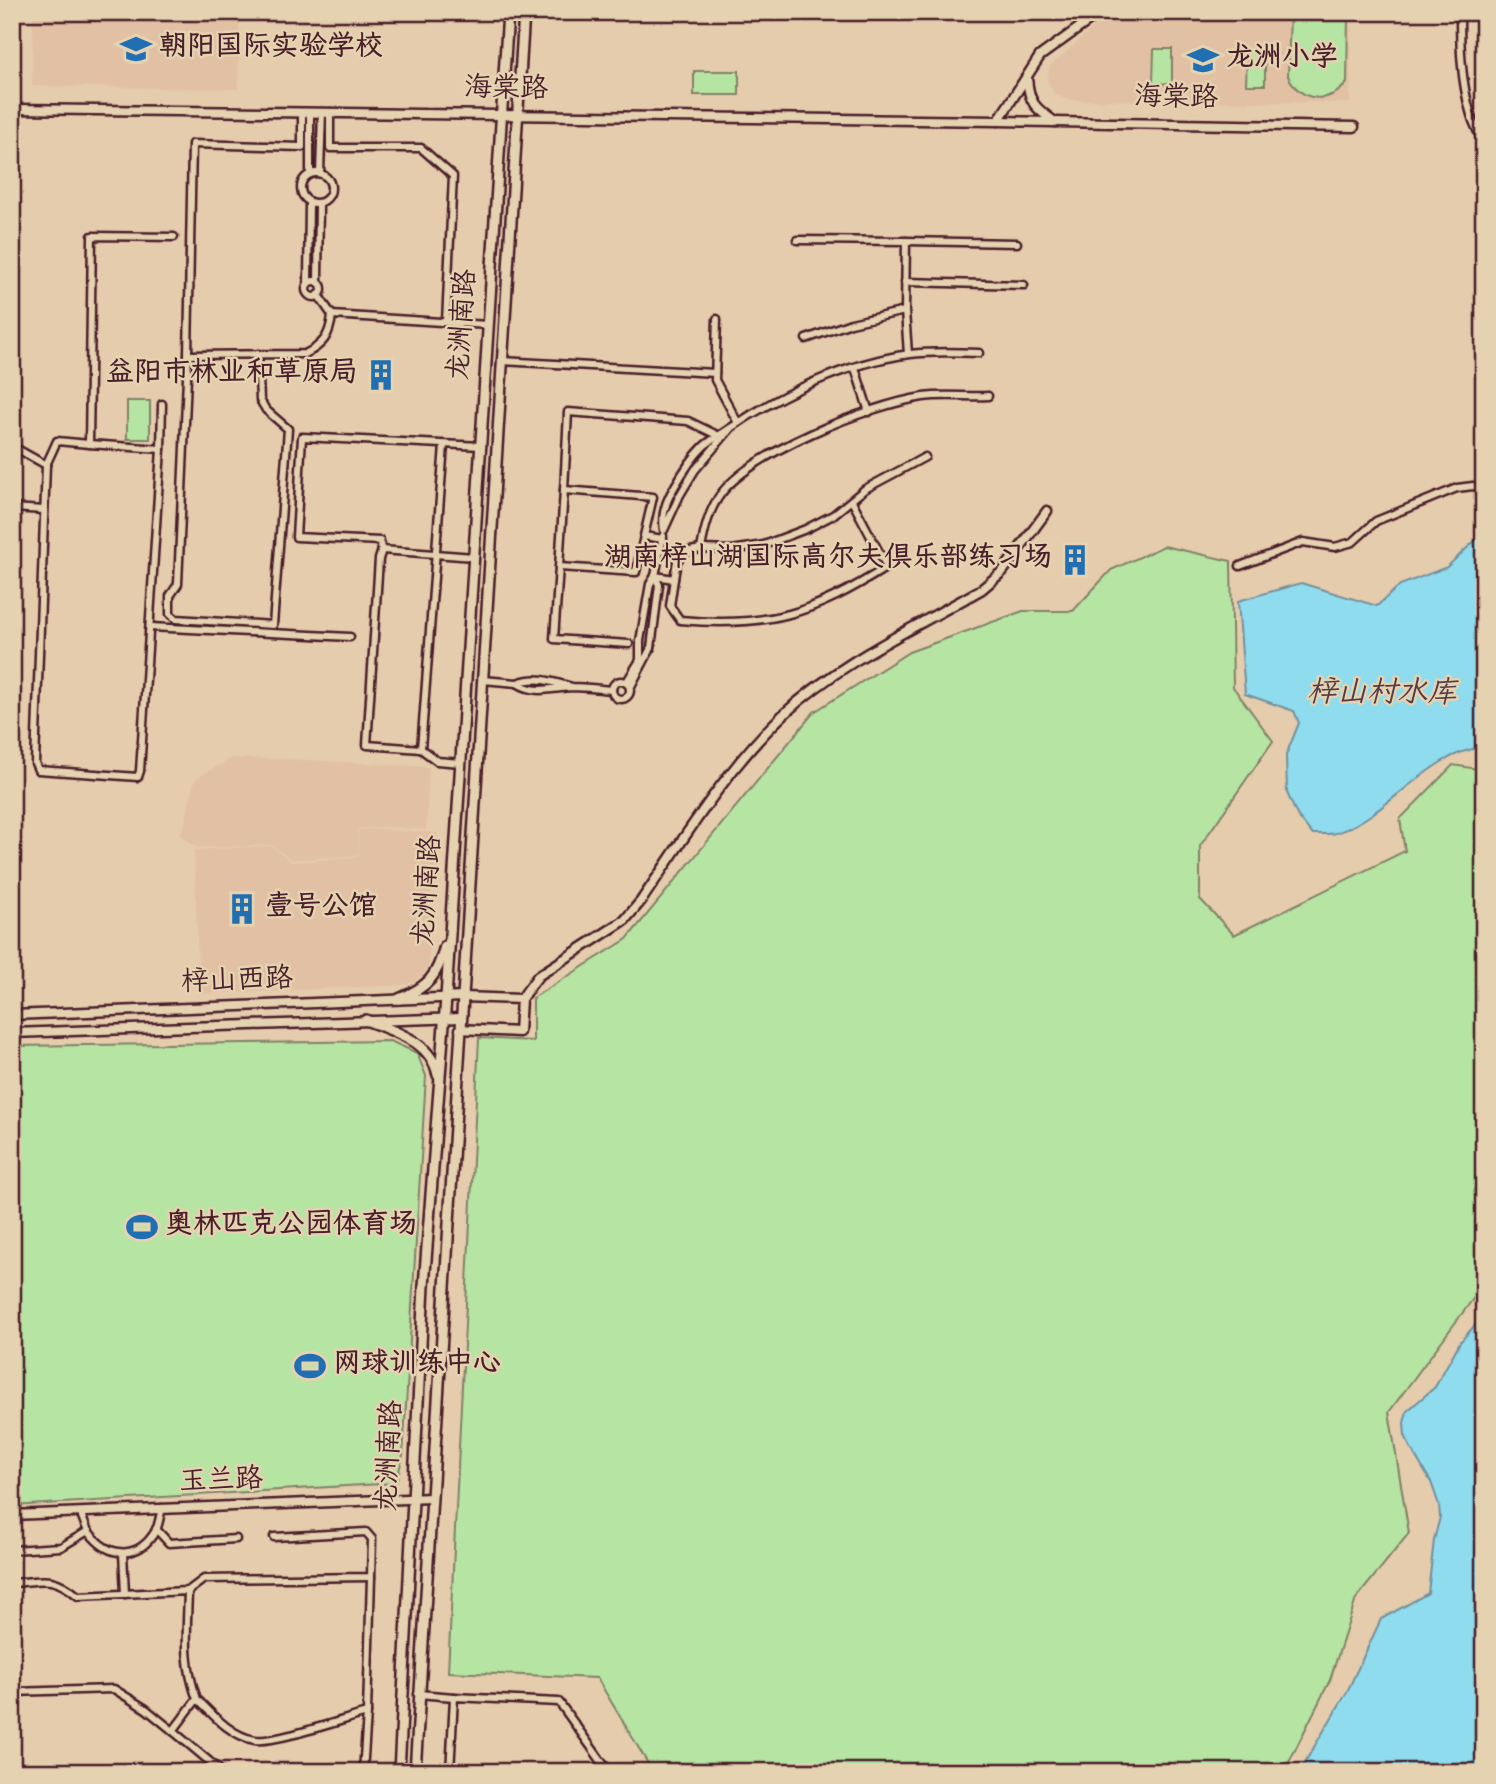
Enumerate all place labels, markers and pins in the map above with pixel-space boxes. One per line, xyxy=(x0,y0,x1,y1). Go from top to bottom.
place label: 朝阳国际实验学校 xyxy=(159,29,383,69)
school or university icon: 朝阳国际实验学校 xyxy=(119,32,153,66)
place label: 龙洲小学 xyxy=(1226,40,1338,80)
school or university icon: 龙洲小学 xyxy=(1186,43,1220,77)
place label: 益阳市林业和草原局 xyxy=(106,355,358,395)
building icon: 益阳市林业和草原局 xyxy=(364,358,398,392)
place label: 湖南梓山湖国际高尔夫俱乐部练习场 xyxy=(604,540,1052,580)
building icon: 湖南梓山湖国际高尔夫俱乐部练习场 xyxy=(1058,543,1092,577)
place label: 壹号公馆 xyxy=(265,889,377,929)
building icon: 壹号公馆 xyxy=(225,892,259,926)
place label: 奥林匹克公园体育场 xyxy=(165,1207,417,1247)
sports icon: 奥林匹克公园体育场 xyxy=(125,1210,159,1244)
place label: 网球训练中心 xyxy=(333,1346,501,1386)
sports icon: 网球训练中心 xyxy=(293,1349,327,1383)

